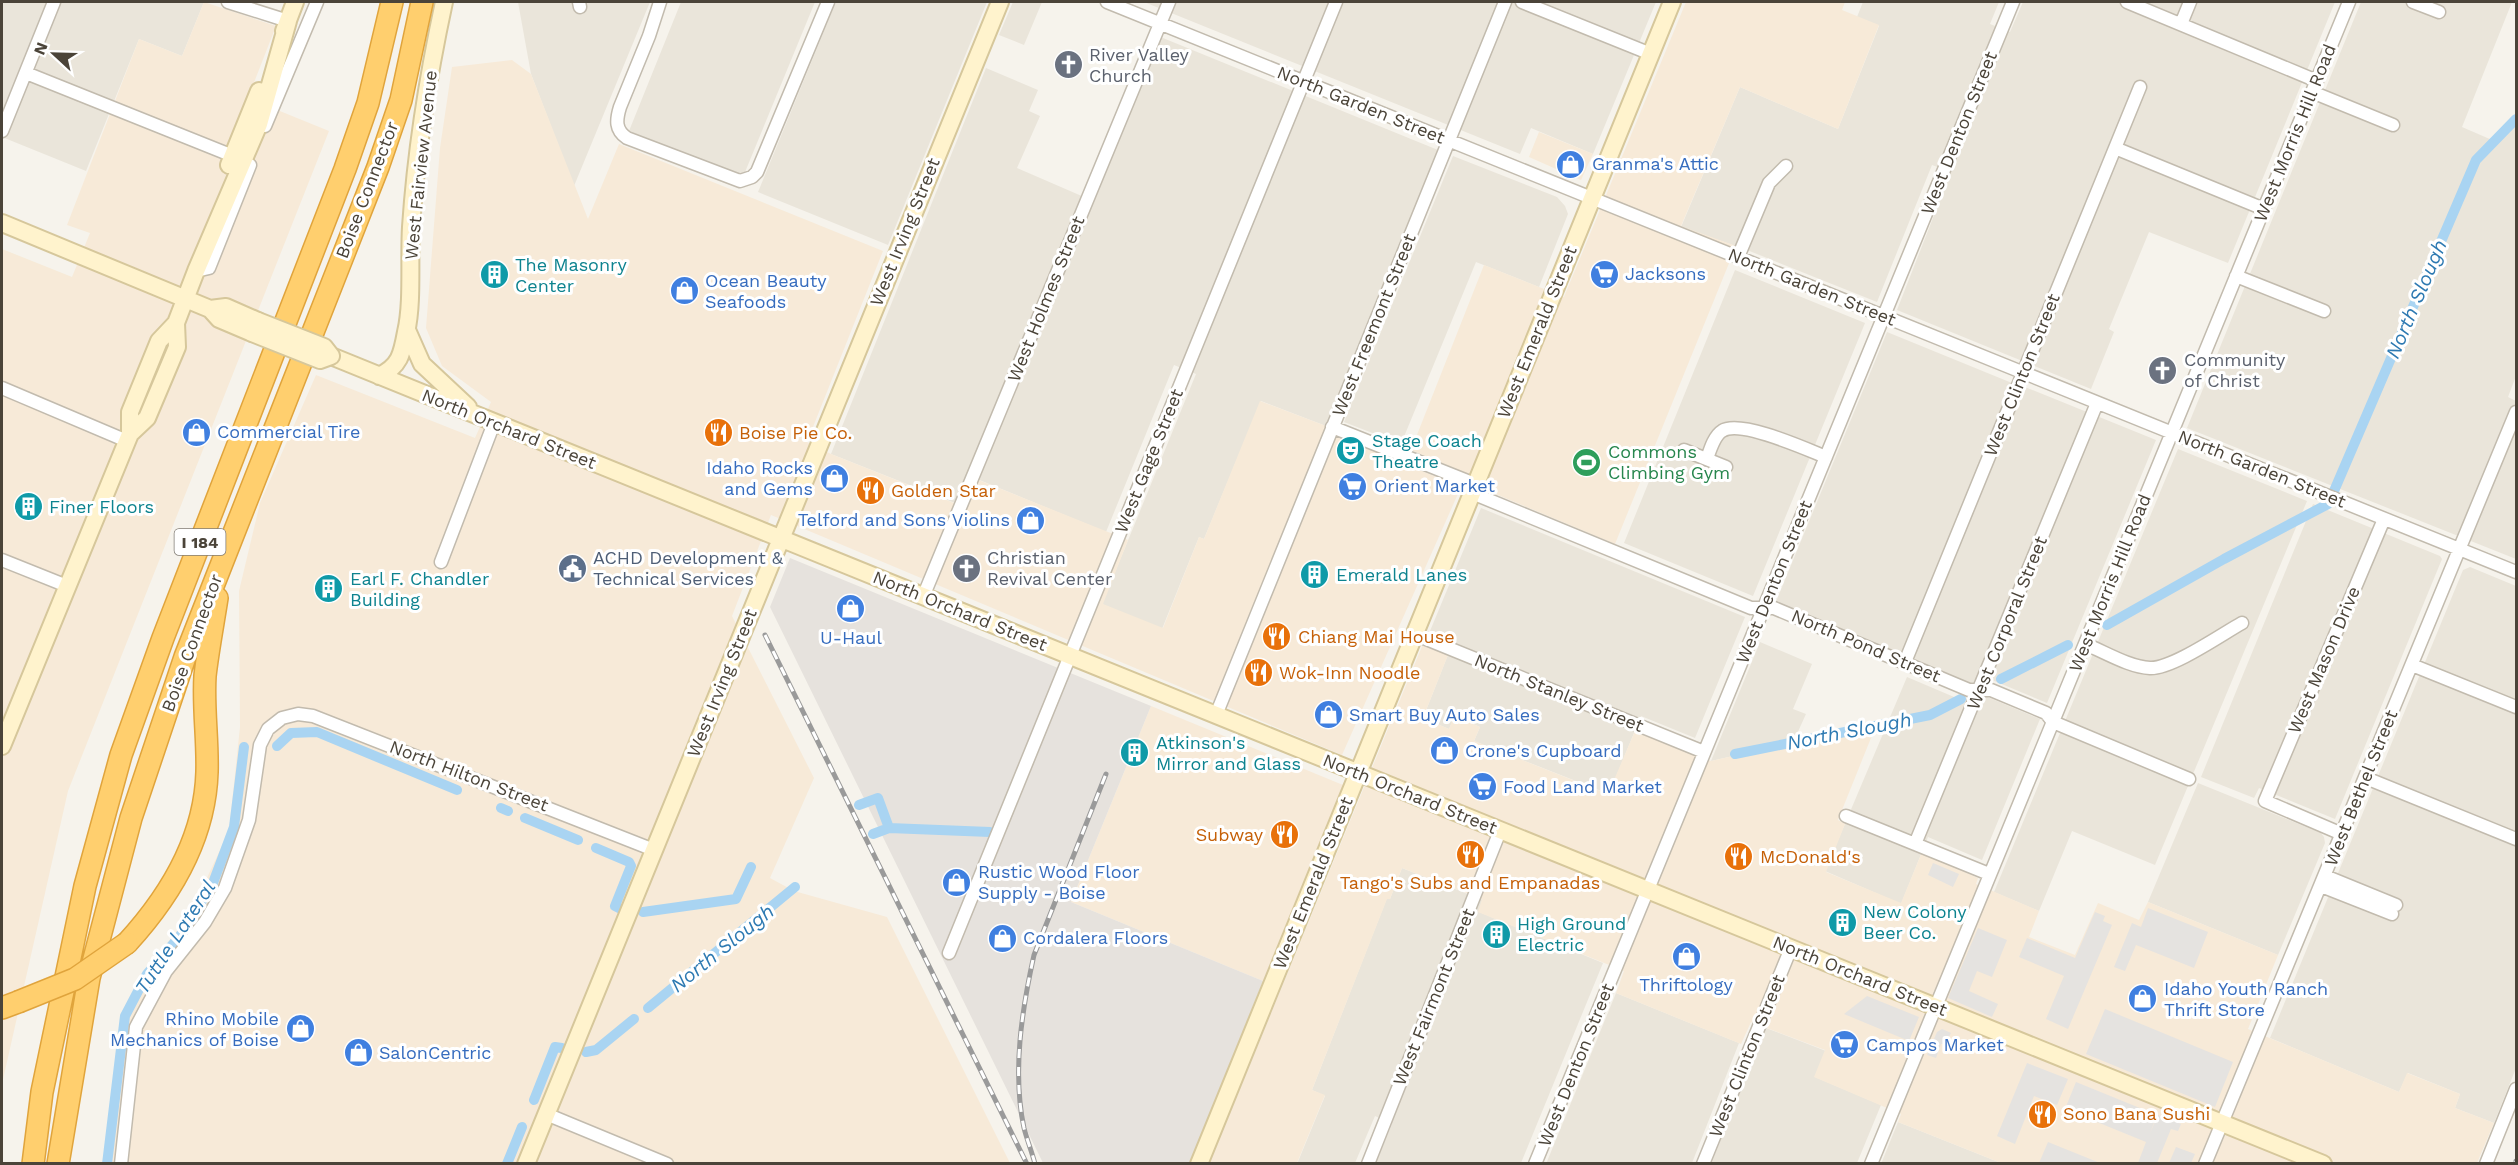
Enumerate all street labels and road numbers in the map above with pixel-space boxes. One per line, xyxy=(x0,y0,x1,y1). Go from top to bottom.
street label: West Morris Hill Road xyxy=(2249,41,2340,225)
street label: West Denton Street xyxy=(1916,48,2001,218)
street label: North Garden Street xyxy=(1274,61,1448,148)
street label: West Fairview Avenue xyxy=(400,69,441,261)
street label: Boise Connector xyxy=(331,118,402,261)
street label: West Irving Street xyxy=(865,154,944,309)
street label: West Holmes Street xyxy=(1003,212,1089,385)
street label: West Freemont Street xyxy=(1327,230,1420,419)
street label: West Emerald Street xyxy=(1492,242,1581,421)
street label: North Garden Street xyxy=(1725,243,1899,330)
street label: West Clinton Street xyxy=(1979,290,2064,459)
street label: North Orchard Street xyxy=(419,384,600,473)
street label: West Gage Street xyxy=(1110,385,1187,536)
street label: North Garden Street xyxy=(2175,425,2349,512)
street label: West Morris Hill Road xyxy=(2064,491,2155,675)
street label: West Denton Street xyxy=(1731,497,1816,667)
road number: I 184 xyxy=(174,529,226,555)
street label: West Corporal Street xyxy=(1962,533,2051,713)
street label: North Orchard Street xyxy=(870,566,1051,655)
street label: Boise Connector xyxy=(157,571,226,715)
street label: West Mason Drive xyxy=(2283,583,2364,737)
street label: West Irving Street xyxy=(682,605,761,760)
street label: North Pond Street xyxy=(1789,605,1944,687)
street label: North Stanley Street xyxy=(1472,649,1647,736)
street label: West Bethel Street xyxy=(2320,706,2402,869)
street label: North Hilton Street xyxy=(387,736,552,816)
street label: North Orchard Street xyxy=(1320,749,1501,838)
street label: West Emerald Street xyxy=(1268,793,1357,972)
street label: West Fairmont Street xyxy=(1388,905,1479,1089)
street label: North Orchard Street xyxy=(1770,931,1951,1020)
street label: West Clinton Street xyxy=(1704,971,1789,1140)
street label: West Denton Street xyxy=(1533,980,1618,1150)

